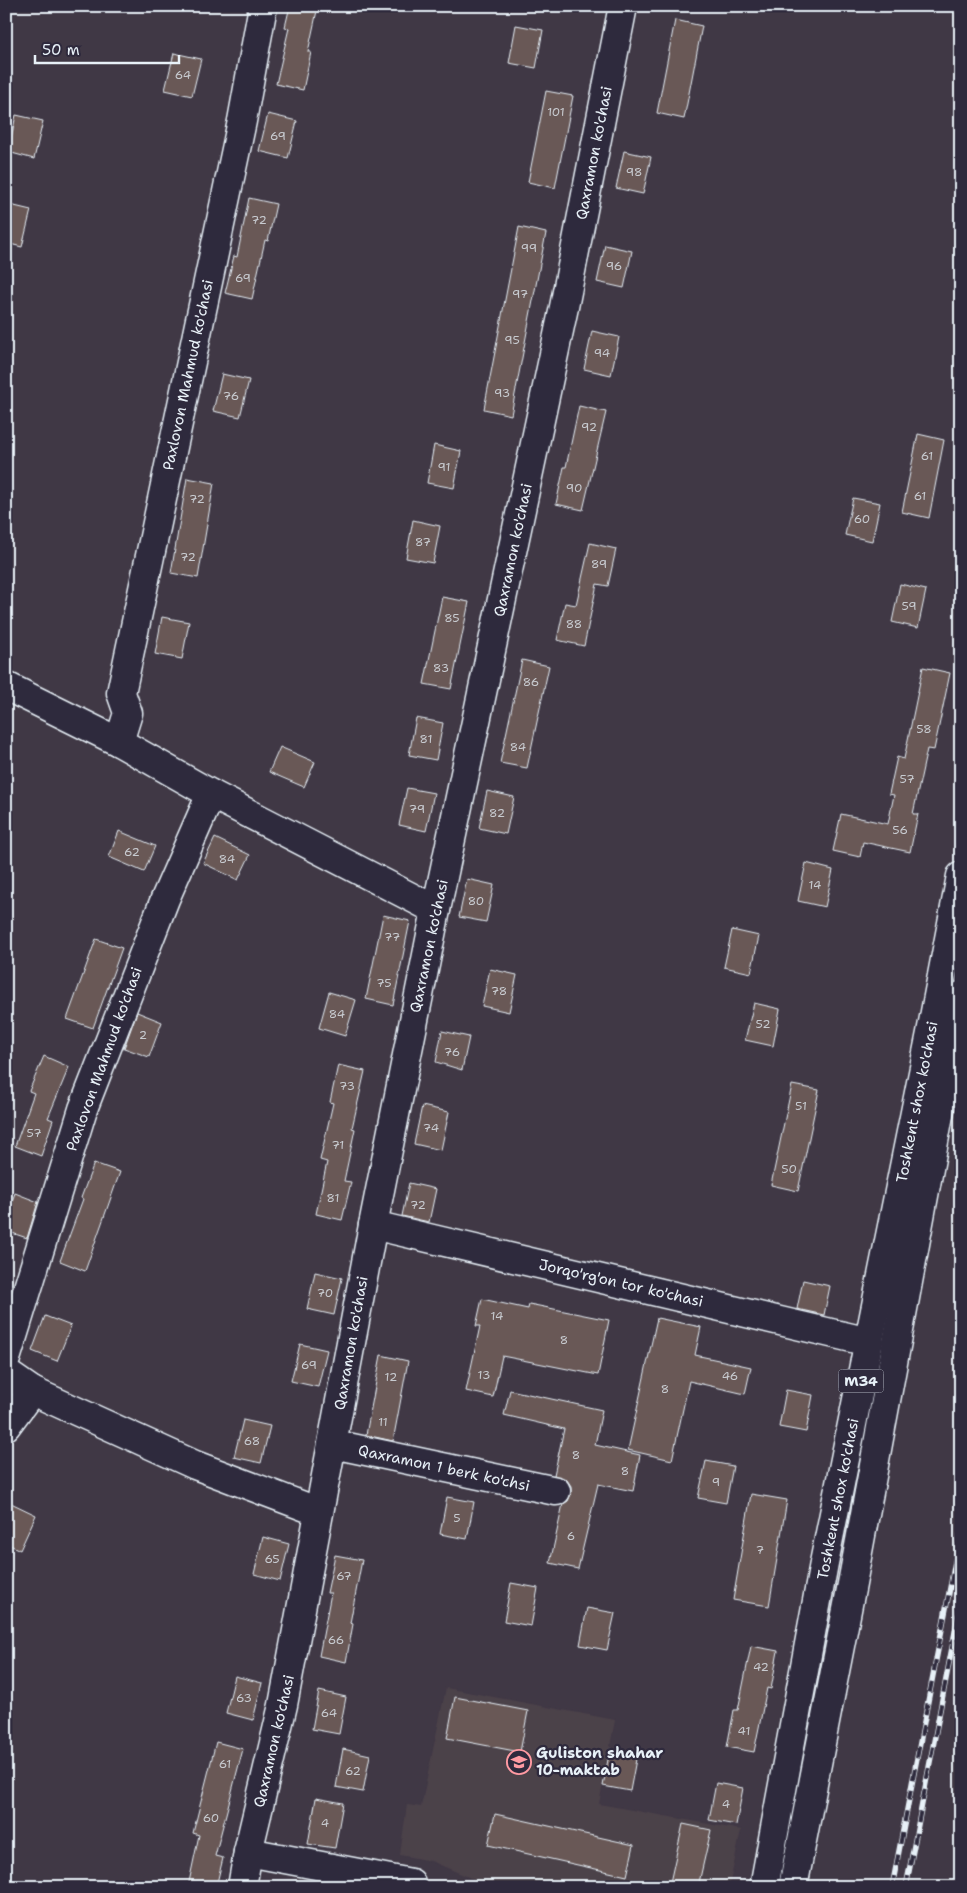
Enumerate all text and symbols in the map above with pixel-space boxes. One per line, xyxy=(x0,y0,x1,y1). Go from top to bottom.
scale bar xyxy=(35,32,179,64)
text: 50 m xyxy=(42,40,80,60)
house number: 64 xyxy=(175,67,191,83)
street label: Qaxramon ko'chasi xyxy=(571,84,617,222)
house number: 101 xyxy=(547,104,565,120)
house number: 69 xyxy=(270,128,286,144)
house number: 98 xyxy=(626,164,642,180)
house number: 72 xyxy=(251,212,267,228)
house number: 99 xyxy=(521,240,537,256)
house number: 96 xyxy=(606,258,622,274)
house number: 69 xyxy=(235,270,251,286)
street label: Paxlovon Mahmud ko'chasi xyxy=(158,278,218,472)
house number: 97 xyxy=(512,286,528,302)
house number: 95 xyxy=(504,332,520,348)
house number: 94 xyxy=(594,345,610,361)
house number: 93 xyxy=(494,385,510,401)
house number: 76 xyxy=(223,388,239,404)
house number: 92 xyxy=(581,419,597,435)
house number: 61 xyxy=(921,448,933,464)
house number: 91 xyxy=(437,459,451,475)
house number: 90 xyxy=(566,480,582,496)
street label: Qaxramon ko'chasi xyxy=(489,482,537,618)
house number: 61 xyxy=(914,488,926,504)
house number: 72 xyxy=(189,491,205,507)
house number: 60 xyxy=(854,511,870,527)
house number: 87 xyxy=(415,534,431,550)
house number: 72 xyxy=(180,549,196,565)
house number: 89 xyxy=(591,556,607,572)
house number: 59 xyxy=(901,598,917,614)
house number: 85 xyxy=(444,610,460,626)
house number: 88 xyxy=(566,616,582,632)
house number: 83 xyxy=(433,660,449,676)
house number: 86 xyxy=(523,674,539,690)
house number: 58 xyxy=(916,721,932,737)
house number: 81 xyxy=(420,731,432,747)
house number: 84 xyxy=(510,739,526,755)
house number: 57 xyxy=(899,771,915,787)
house number: 79 xyxy=(409,801,425,817)
house number: 82 xyxy=(489,805,505,821)
house number: 56 xyxy=(892,822,908,838)
house number: 62 xyxy=(124,844,140,860)
house number: 84 xyxy=(219,851,235,867)
house number: 14 xyxy=(809,877,821,893)
street label: Qaxramon ko'chasi xyxy=(405,878,453,1014)
house number: 80 xyxy=(468,893,484,909)
house number: 77 xyxy=(384,929,400,945)
street label: Paxlovon Mahmud ko'chasi xyxy=(61,964,147,1154)
house number: 75 xyxy=(376,975,392,991)
house number: 78 xyxy=(491,983,507,999)
house number: 84 xyxy=(329,1006,345,1022)
house number: 52 xyxy=(755,1016,771,1032)
street label: Toshkent shox ko'chasi xyxy=(892,1019,942,1185)
house number: 2 xyxy=(139,1027,147,1043)
house number: 76 xyxy=(444,1044,460,1060)
house number: 73 xyxy=(339,1078,355,1094)
house number: 51 xyxy=(795,1098,807,1114)
house number: 74 xyxy=(423,1120,439,1136)
house number: 57 xyxy=(26,1125,42,1141)
house number: 71 xyxy=(332,1137,344,1153)
house number: 50 xyxy=(781,1161,797,1177)
house number: 81 xyxy=(327,1190,339,1206)
house number: 72 xyxy=(410,1197,426,1213)
street label: Jorqo'rg'on tor ko'chasi xyxy=(537,1254,705,1312)
street label: Qaxramon ko'chasi xyxy=(329,1274,373,1412)
house number: 70 xyxy=(317,1285,333,1301)
house number: 14 xyxy=(491,1308,503,1324)
house number: 8 xyxy=(560,1332,568,1348)
house number: 69 xyxy=(301,1357,317,1373)
house number: 13 xyxy=(478,1367,490,1383)
house number: 46 xyxy=(722,1368,738,1384)
house number: 12 xyxy=(385,1369,397,1385)
road number: M34 xyxy=(838,1370,884,1392)
house number: 8 xyxy=(661,1381,669,1397)
house number: 11 xyxy=(378,1414,388,1430)
street label: Toshkent shox ko'chasi xyxy=(813,1416,863,1582)
house number: 68 xyxy=(244,1433,260,1449)
street label: Qaxramon 1 berk ko'chsi xyxy=(356,1440,532,1496)
house number: 8 xyxy=(572,1447,580,1463)
house number: 8 xyxy=(621,1463,629,1479)
house number: 9 xyxy=(712,1474,720,1490)
house number: 5 xyxy=(453,1510,461,1526)
house number: 6 xyxy=(567,1528,575,1544)
house number: 7 xyxy=(756,1542,764,1558)
house number: 65 xyxy=(264,1551,280,1567)
house number: 67 xyxy=(336,1568,352,1584)
house number: 66 xyxy=(328,1632,344,1648)
house number: 42 xyxy=(753,1659,769,1675)
street label: Qaxramon ko'chasi xyxy=(249,1673,299,1809)
house number: 63 xyxy=(236,1690,252,1706)
house number: 64 xyxy=(321,1705,337,1721)
house number: 41 xyxy=(738,1723,750,1739)
place label: Guliston shahar 10-maktab xyxy=(536,1743,663,1780)
school or university icon: Guliston shahar 10-maktab xyxy=(506,1749,532,1775)
house number: 61 xyxy=(219,1756,231,1772)
house number: 62 xyxy=(345,1763,361,1779)
house number: 4 xyxy=(722,1796,730,1812)
house number: 60 xyxy=(203,1810,219,1826)
house number: 4 xyxy=(321,1815,329,1831)

